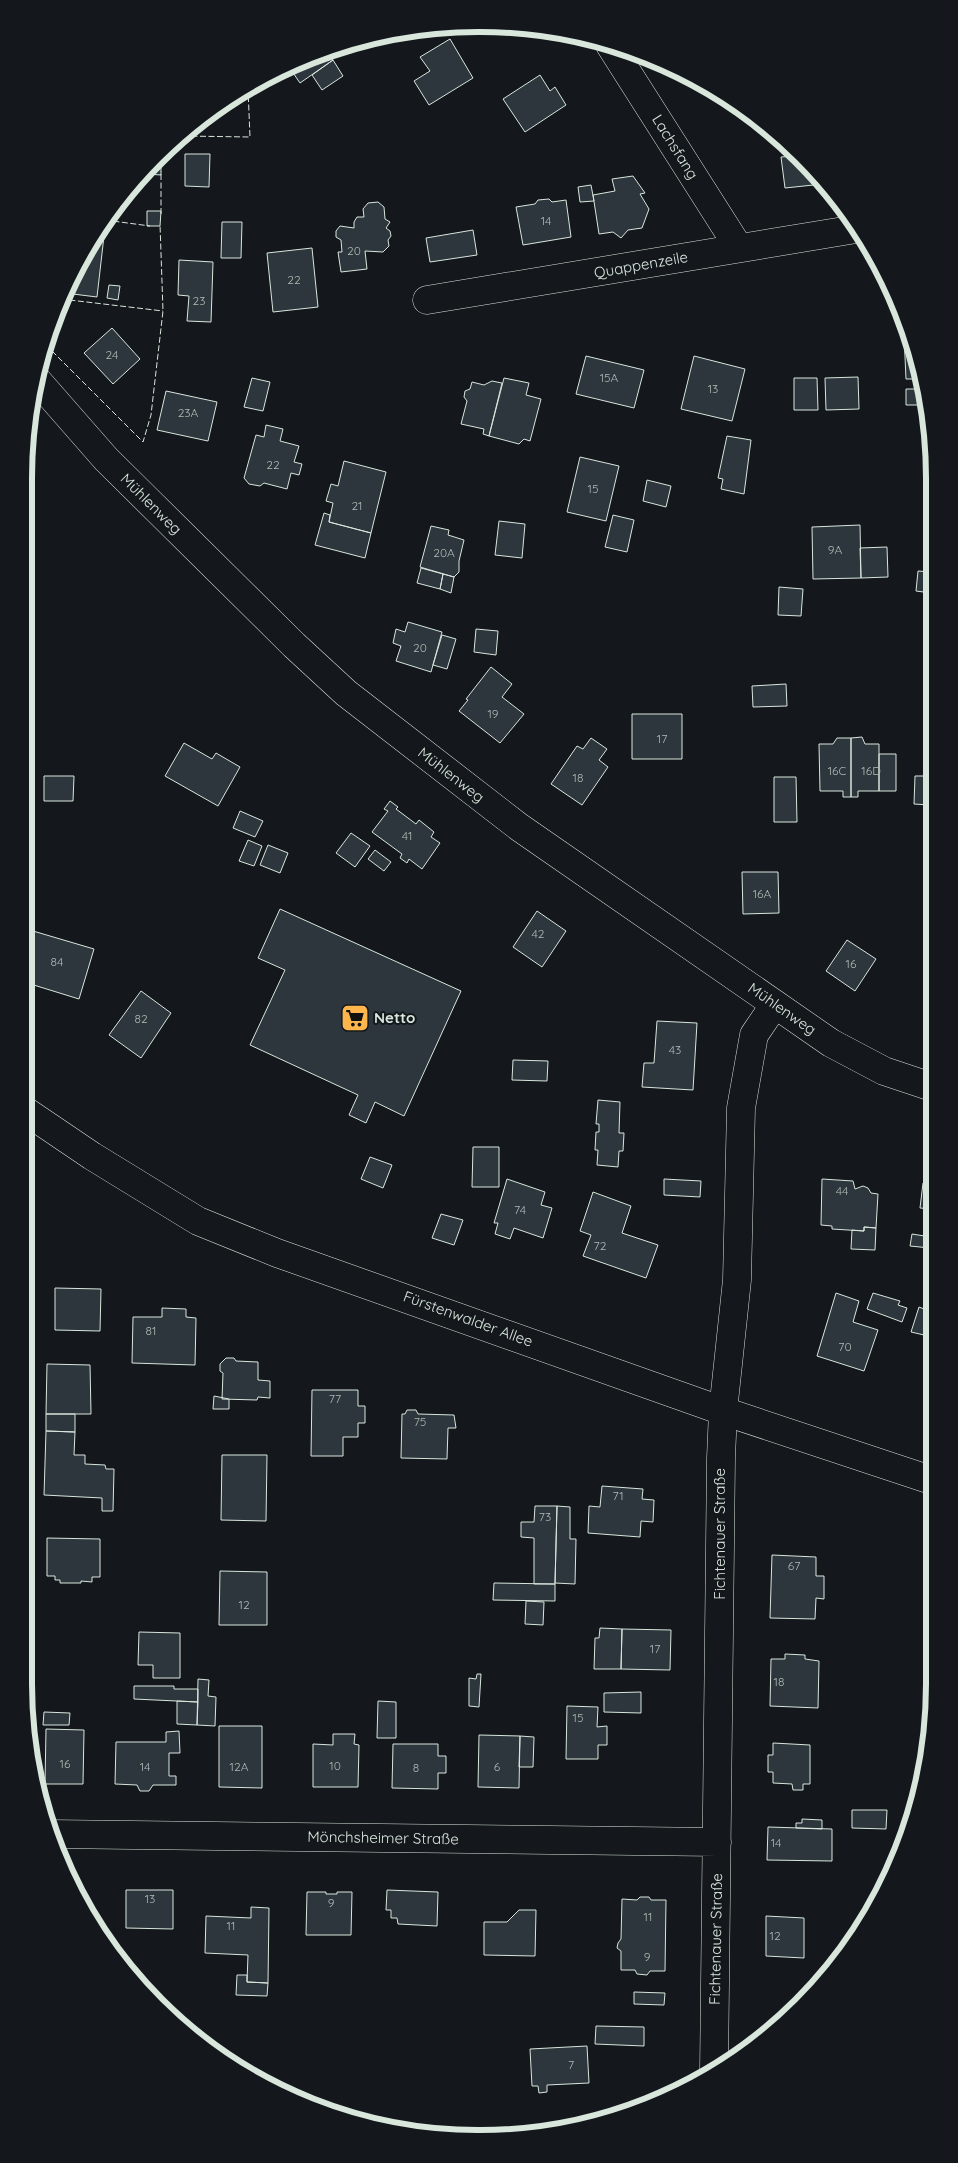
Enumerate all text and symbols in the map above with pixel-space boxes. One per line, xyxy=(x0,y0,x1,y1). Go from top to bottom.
street label: Lachsfang xyxy=(648,111,703,183)
house number: 14 xyxy=(541,213,551,228)
house number: 20 xyxy=(347,243,361,258)
street label: Quappenzeile xyxy=(592,247,689,282)
house number: 22 xyxy=(287,272,301,287)
house number: 23 xyxy=(193,293,205,308)
house number: 24 xyxy=(106,347,118,362)
house number: 15A xyxy=(600,370,619,385)
house number: 13 xyxy=(708,381,718,396)
house number: 23A xyxy=(178,405,199,420)
house number: 22 xyxy=(266,457,280,472)
street label: Mühlenweg xyxy=(117,469,186,538)
house number: 15 xyxy=(588,481,598,496)
house number: 21 xyxy=(351,498,363,513)
house number: 9A xyxy=(828,542,842,557)
house number: 20A xyxy=(433,545,455,560)
house number: 20 xyxy=(413,640,427,655)
house number: 19 xyxy=(487,706,499,721)
house number: 17 xyxy=(657,731,667,746)
street label: Mühlenweg xyxy=(414,743,488,806)
house number: 16C xyxy=(828,763,847,778)
house number: 16D xyxy=(861,763,881,778)
house number: 18 xyxy=(573,770,583,785)
house number: 41 xyxy=(402,828,412,843)
house number: 16A xyxy=(753,886,772,901)
house number: 42 xyxy=(532,926,545,941)
house number: 84 xyxy=(51,954,63,969)
house number: 16 xyxy=(846,956,857,971)
street label: Mühlenweg xyxy=(745,978,820,1039)
supermarket icon: Netto xyxy=(340,1003,370,1033)
place label: Netto xyxy=(374,1008,415,1027)
house number: 82 xyxy=(134,1011,148,1026)
house number: 43 xyxy=(669,1042,681,1057)
house number: 44 xyxy=(836,1183,848,1198)
house number: 74 xyxy=(514,1202,526,1217)
house number: 72 xyxy=(594,1238,607,1253)
street label: Fürstenwalder Allee xyxy=(401,1286,535,1351)
house number: 81 xyxy=(146,1323,156,1338)
house number: 70 xyxy=(838,1339,852,1354)
house number: 77 xyxy=(329,1391,341,1406)
house number: 75 xyxy=(414,1414,426,1429)
street label: Fichtenauer Straße xyxy=(710,1468,729,1600)
house number: 71 xyxy=(612,1488,624,1503)
house number: 73 xyxy=(539,1509,551,1524)
house number: 67 xyxy=(788,1558,800,1573)
house number: 12 xyxy=(238,1597,250,1612)
house number: 17 xyxy=(650,1641,660,1656)
house number: 18 xyxy=(774,1674,784,1689)
house number: 15 xyxy=(573,1710,583,1725)
house number: 16 xyxy=(60,1756,71,1771)
house number: 10 xyxy=(329,1758,341,1773)
house number: 14 xyxy=(140,1759,150,1774)
house number: 12A xyxy=(230,1759,249,1774)
house number: 6 xyxy=(494,1759,501,1774)
house number: 8 xyxy=(413,1760,419,1775)
street label: Mönchsheimer Straße xyxy=(307,1827,459,1848)
house number: 14 xyxy=(771,1835,781,1850)
street label: Fichtenauer Straße xyxy=(705,1873,726,2005)
house number: 13 xyxy=(145,1891,155,1906)
house number: 9 xyxy=(328,1895,335,1910)
house number: 11 xyxy=(644,1909,652,1924)
house number: 11 xyxy=(227,1918,235,1933)
house number: 12 xyxy=(769,1928,781,1943)
house number: 9 xyxy=(644,1949,651,1964)
house number: 7 xyxy=(568,2057,574,2072)

